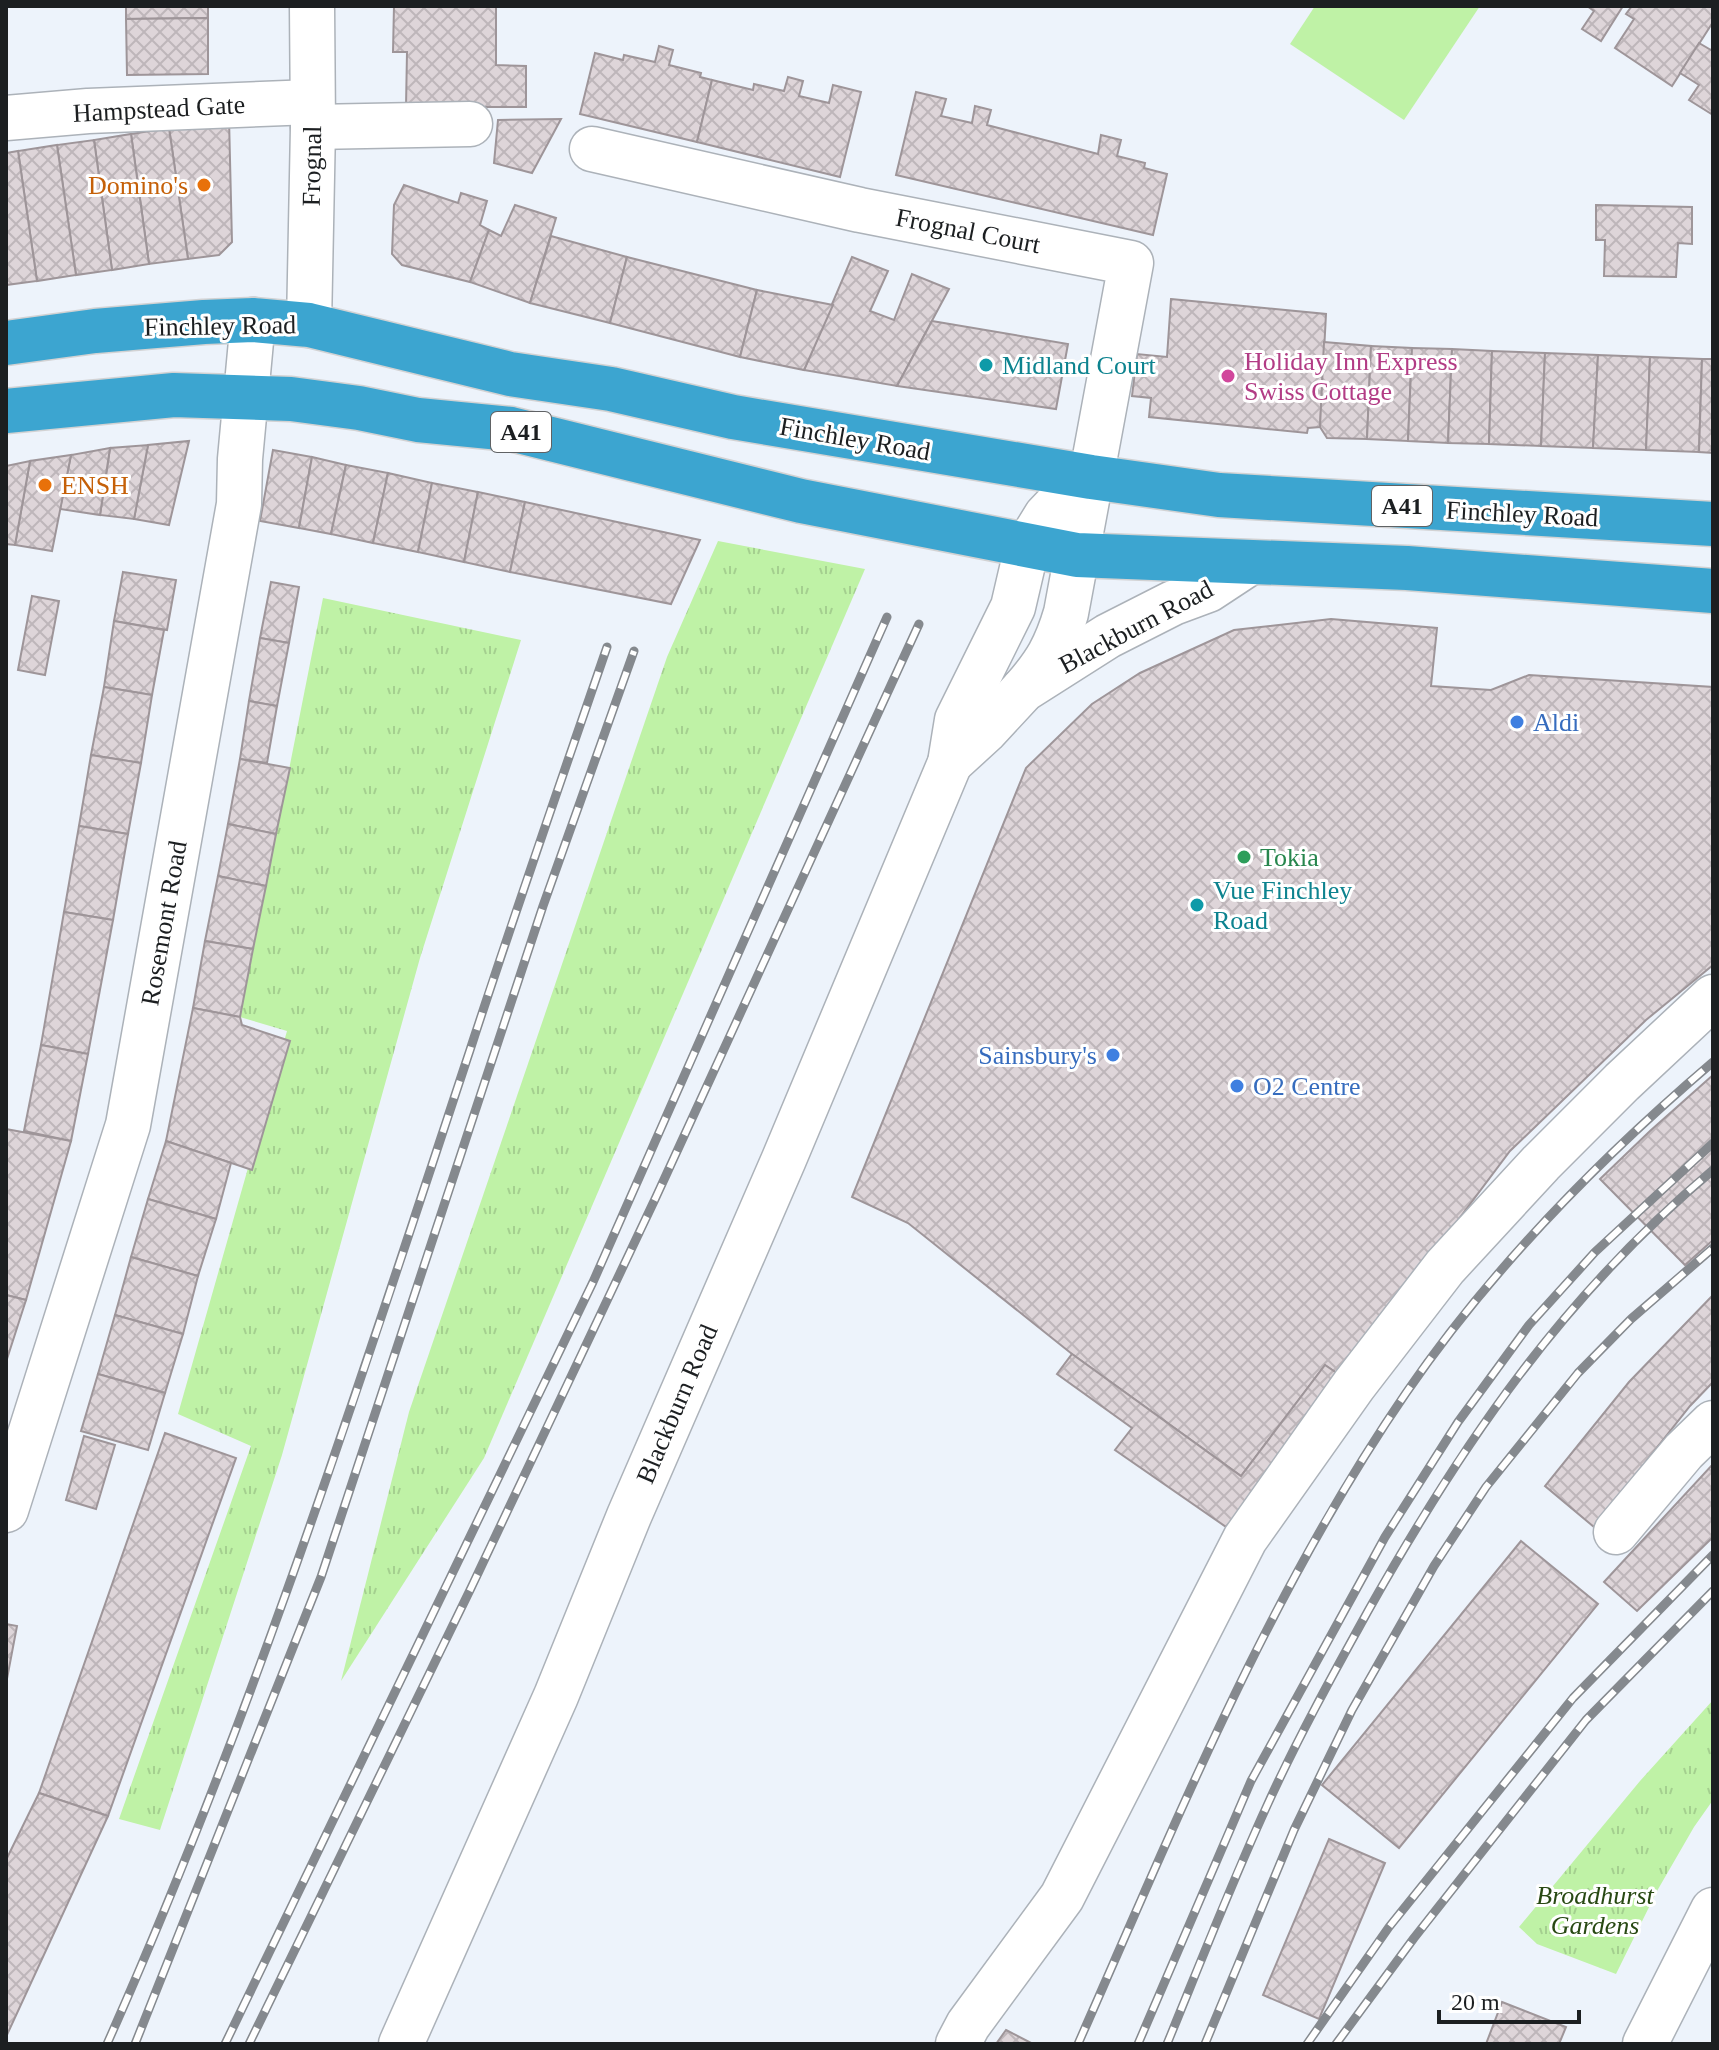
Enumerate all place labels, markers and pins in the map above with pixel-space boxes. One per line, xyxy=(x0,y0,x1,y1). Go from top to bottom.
place label: Domino's xyxy=(88,171,188,200)
marker: Domino's xyxy=(195,176,213,194)
place label: Holiday Inn Express Swiss Cottage xyxy=(1244,347,1458,406)
place label: Midland Court xyxy=(1002,351,1157,380)
marker: Midland Court xyxy=(977,356,995,374)
marker: Holiday Inn Express Swiss Cottage xyxy=(1219,367,1237,385)
place label: ENSH xyxy=(61,471,129,500)
marker: ENSH xyxy=(36,476,54,494)
place label: Aldi xyxy=(1533,708,1579,737)
marker: Aldi xyxy=(1508,713,1526,731)
place label: Tokia xyxy=(1260,843,1319,872)
marker: Tokia xyxy=(1235,848,1253,866)
place label: Vue Finchley Road xyxy=(1213,876,1352,935)
marker: Vue Finchley Road xyxy=(1188,896,1206,914)
place label: Sainsbury's xyxy=(978,1041,1097,1070)
marker: Sainsbury's xyxy=(1104,1046,1122,1064)
place label: O2 Centre xyxy=(1253,1072,1361,1101)
marker: O2 Centre xyxy=(1228,1077,1246,1095)

